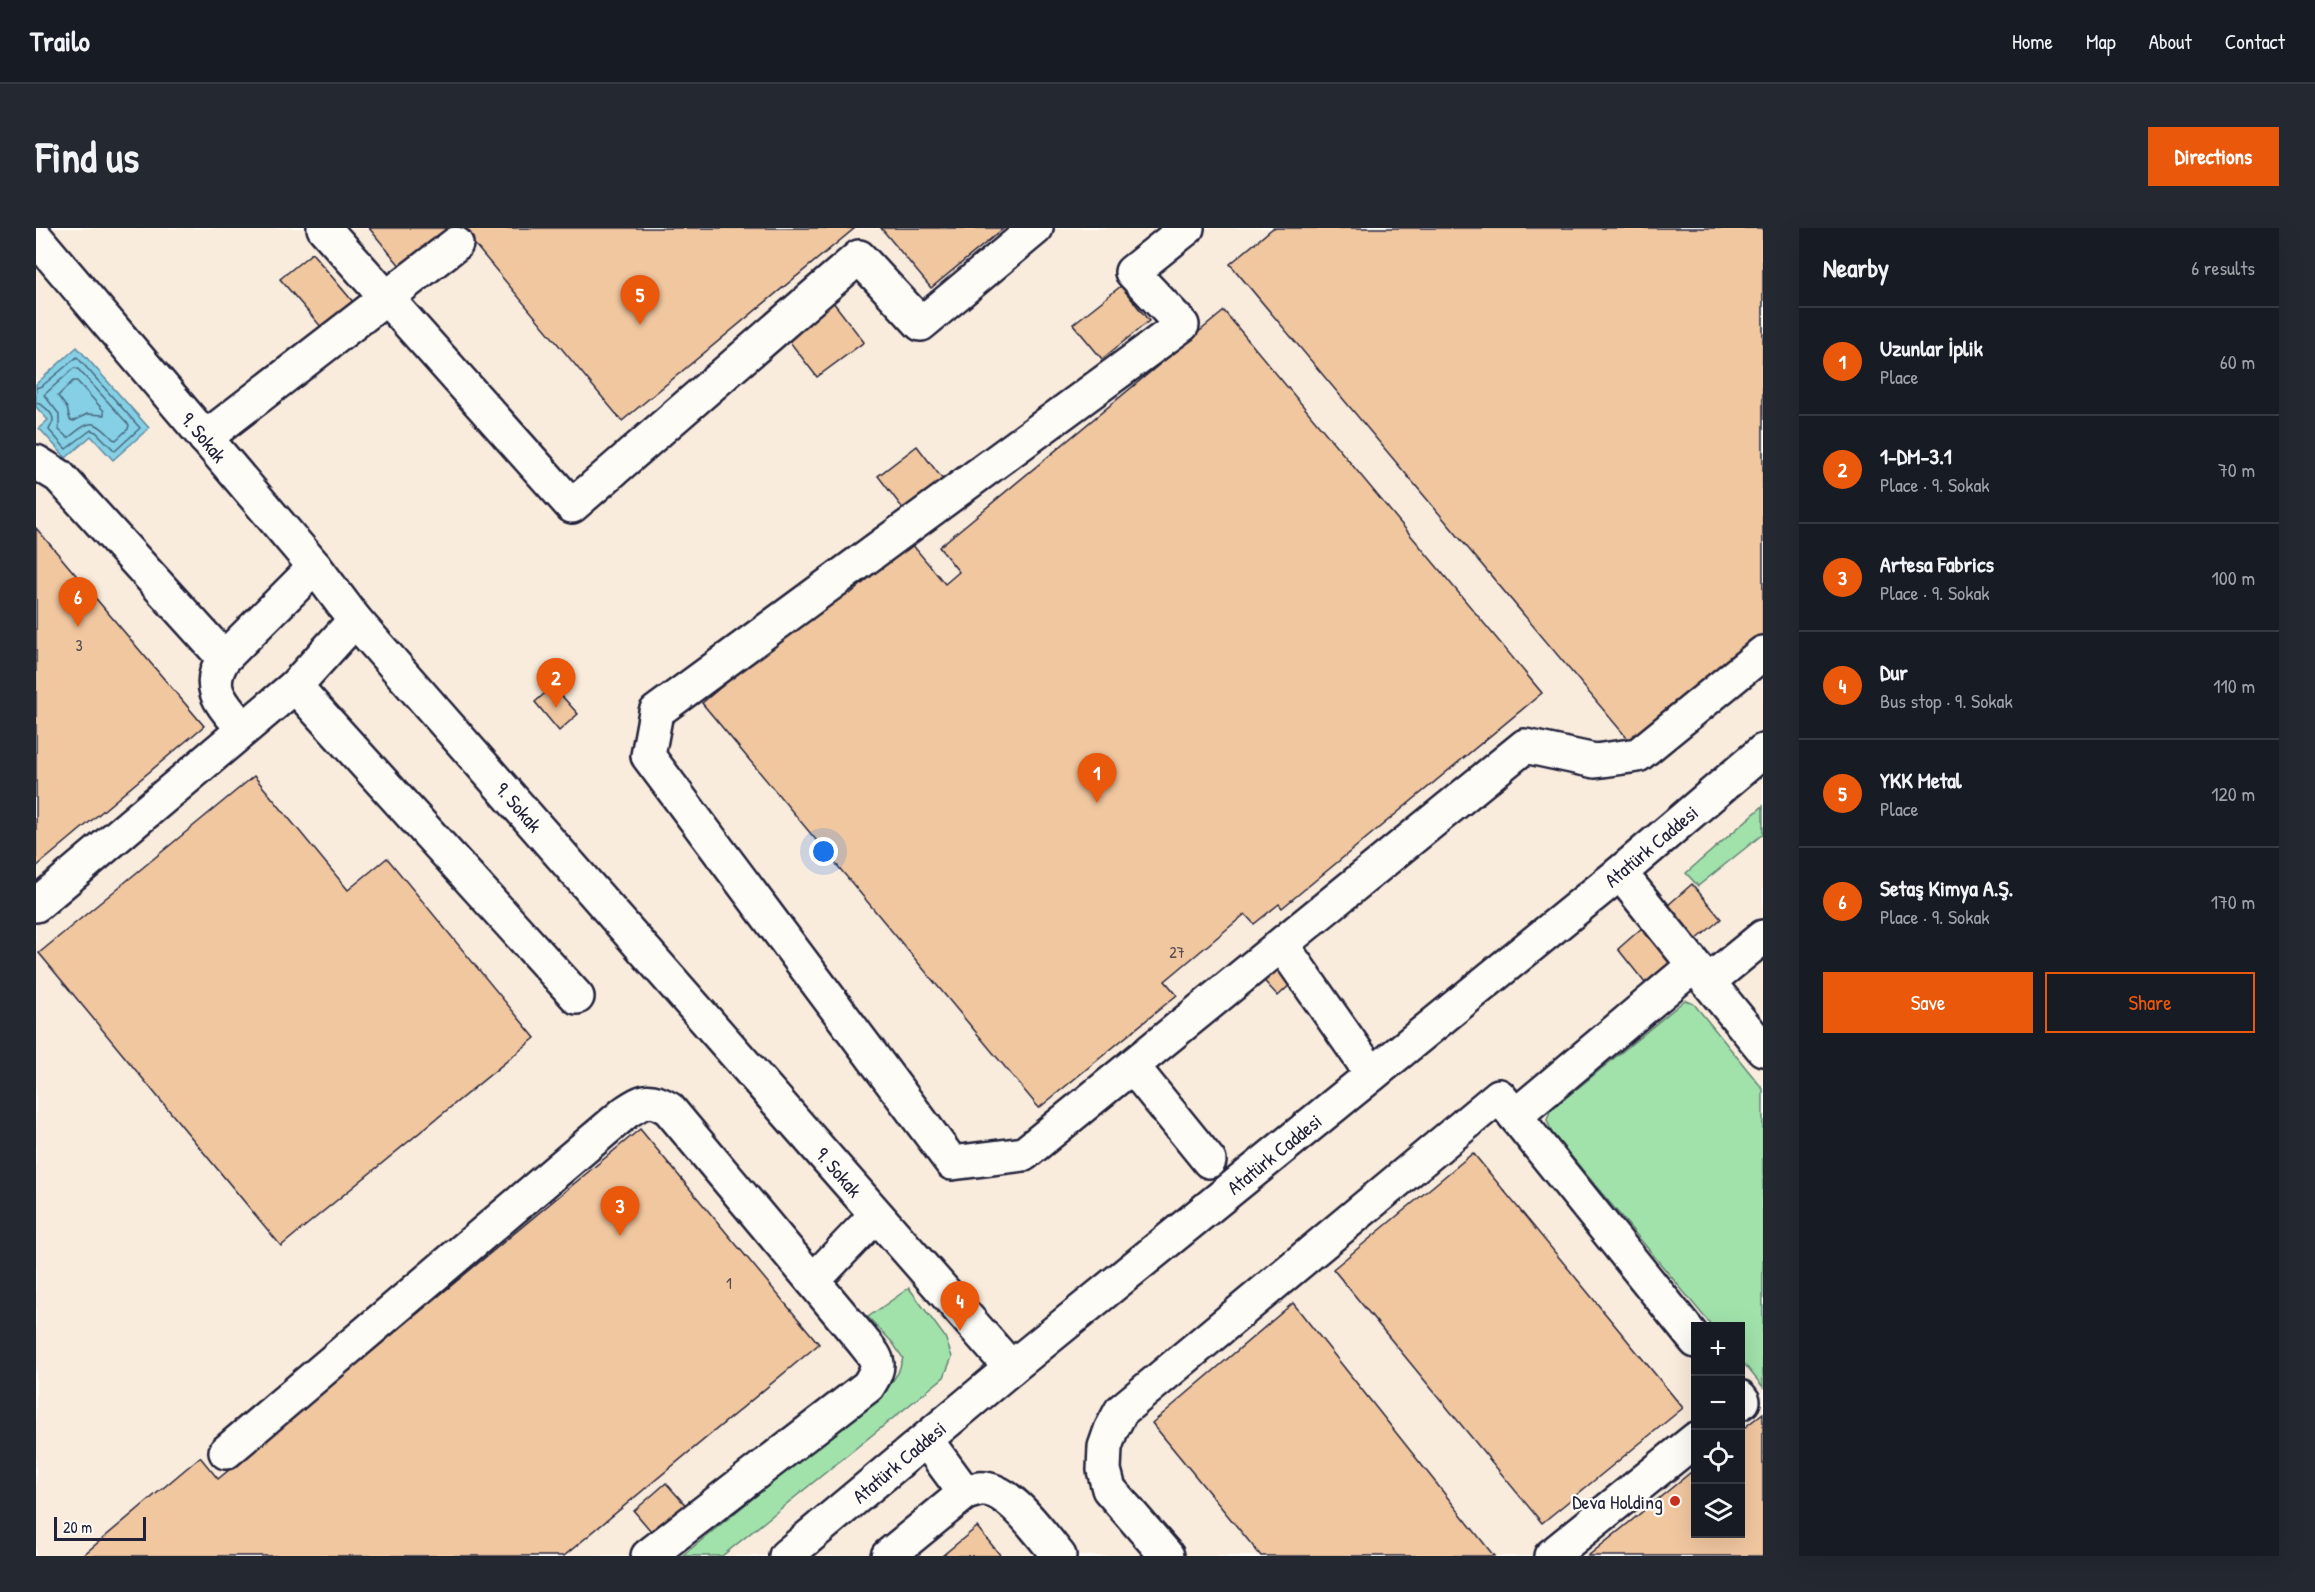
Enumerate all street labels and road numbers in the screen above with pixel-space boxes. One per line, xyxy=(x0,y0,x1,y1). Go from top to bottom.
street label: 9. Sokak xyxy=(175,406,233,468)
street label: 9. Sokak xyxy=(490,776,548,838)
street label: Atatürk Caddesi xyxy=(1598,799,1704,893)
street label: Atatürk Caddesi xyxy=(1221,1107,1327,1201)
street label: 9. Sokak xyxy=(810,1141,868,1203)
street label: Atatürk Caddesi xyxy=(846,1415,952,1509)

